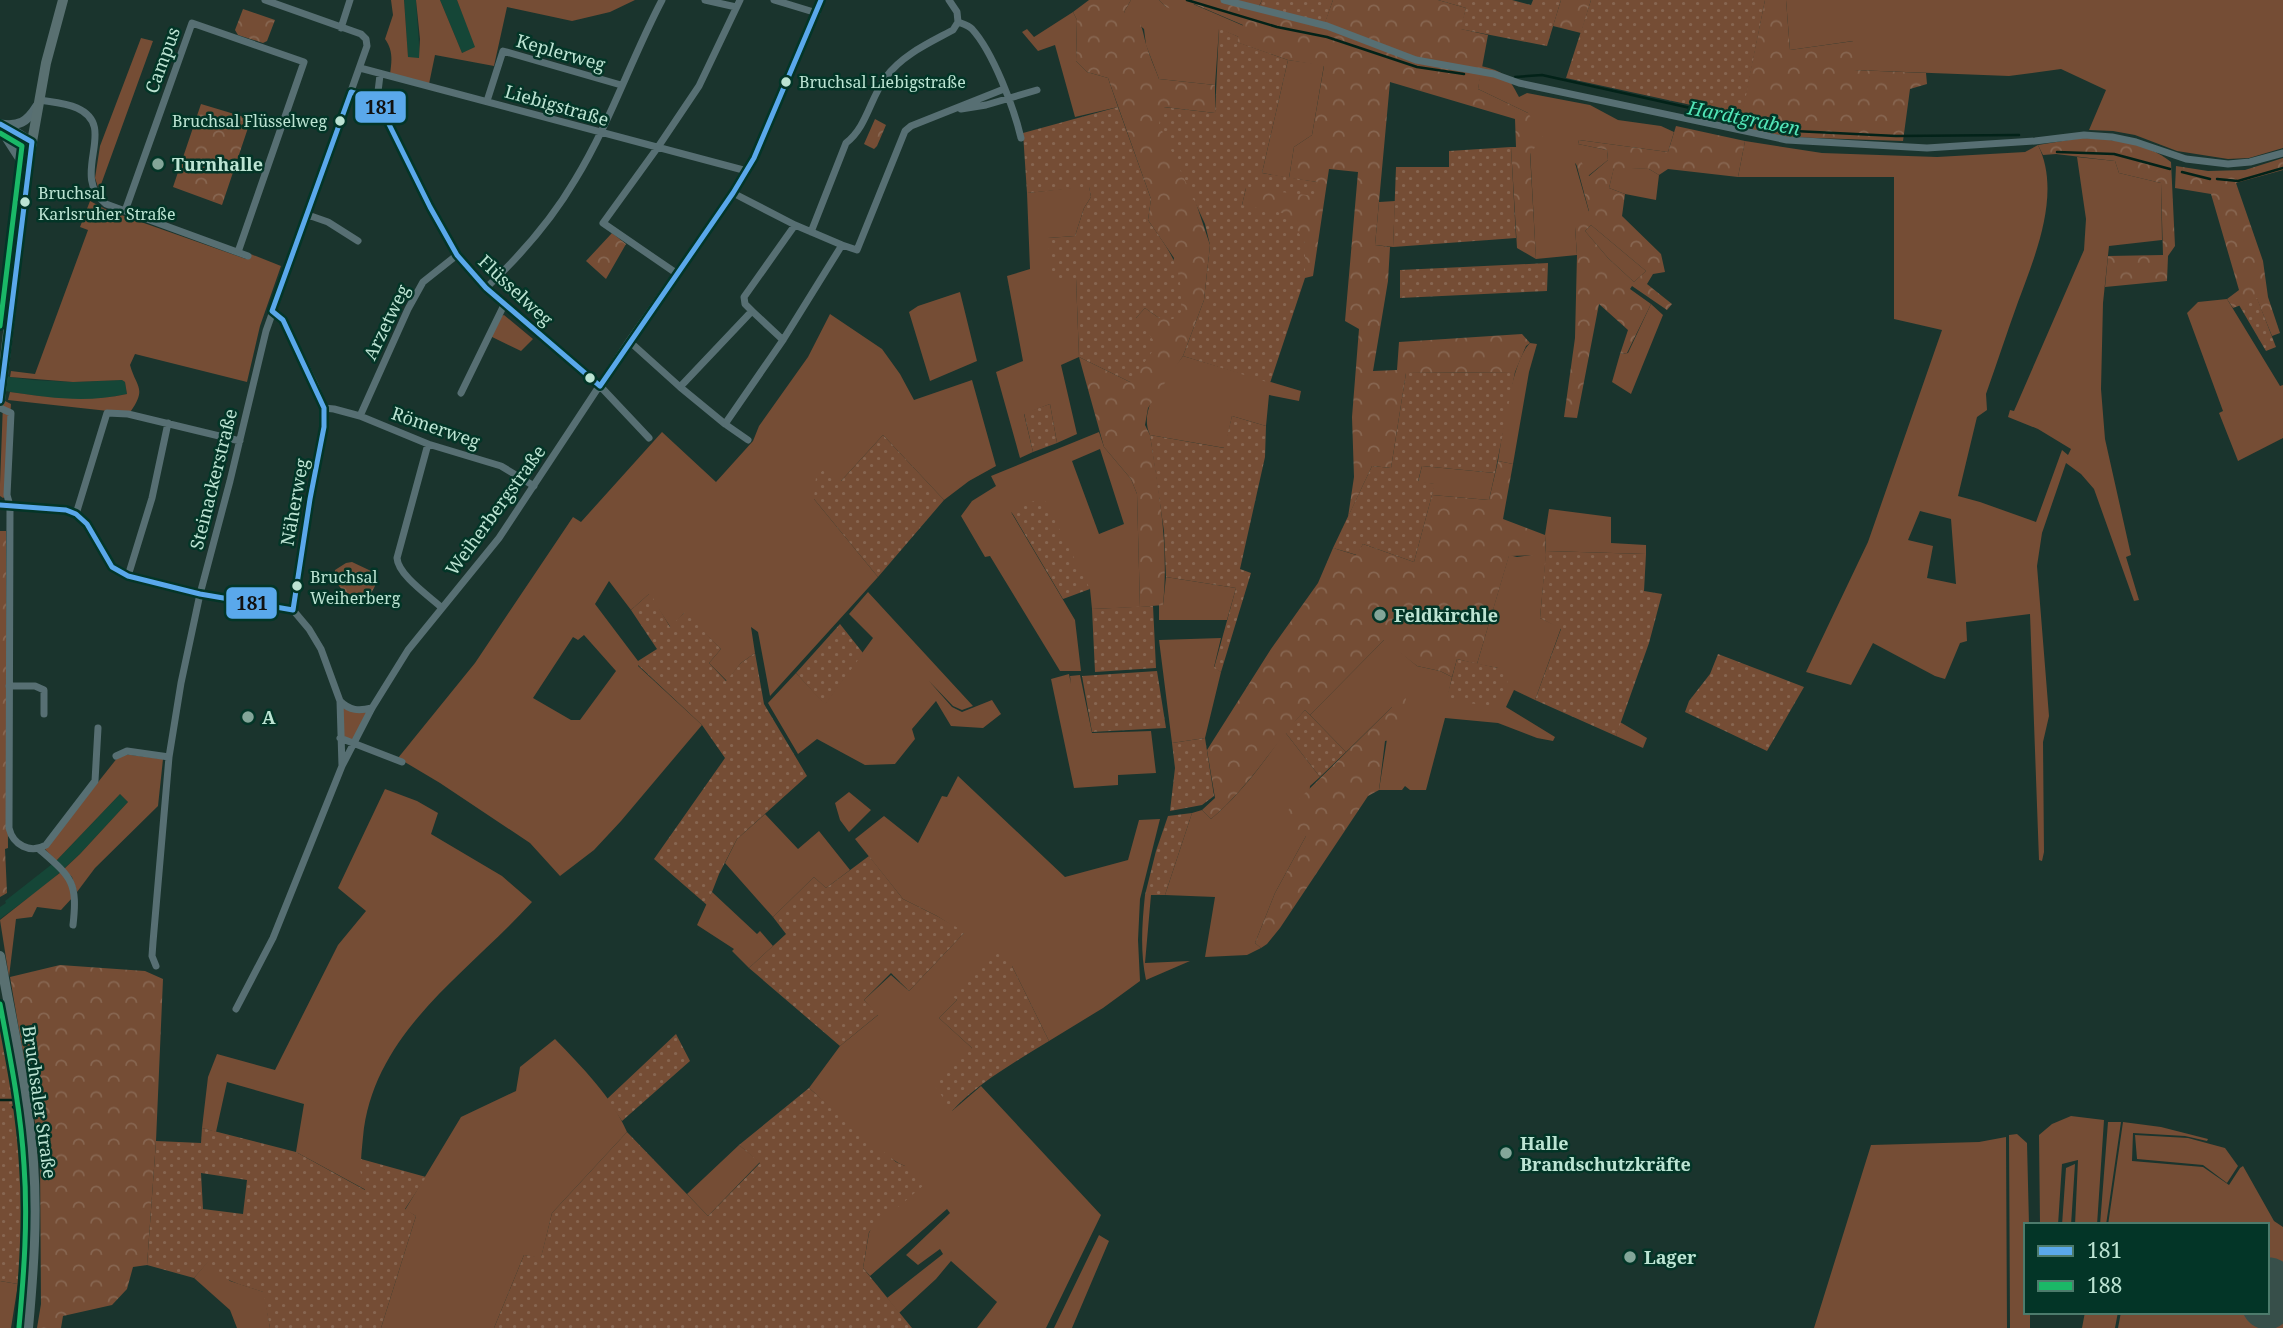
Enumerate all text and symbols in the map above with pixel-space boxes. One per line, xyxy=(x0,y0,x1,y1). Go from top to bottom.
street label: Campus xyxy=(139,24,185,96)
street label: Keplerweg xyxy=(514,28,609,76)
place label: Bruchsal Liebigstraße xyxy=(799,71,966,93)
marker: Bruchsal Liebigstraße xyxy=(779,75,793,89)
street label: Liebigstraße xyxy=(502,79,612,131)
line badge: 181 xyxy=(354,90,407,124)
text: 181 xyxy=(365,94,397,120)
water label: Hardtgraben xyxy=(1685,94,1803,142)
place label: Bruchsal Flüsselweg xyxy=(172,110,327,132)
marker: Bruchsal Flüsselweg xyxy=(333,114,347,128)
place label: Turnhalle xyxy=(172,152,263,176)
marker: Turnhalle xyxy=(150,156,166,172)
place label: Bruchsal Karlsruher Straße xyxy=(38,182,176,225)
marker: Bruchsal Karlsruher Straße xyxy=(18,195,32,209)
street label: Flüsselweg xyxy=(473,249,559,331)
street label: Arzetweg xyxy=(357,280,415,364)
unlabelled marker xyxy=(583,371,597,385)
street label: Römerweg xyxy=(389,401,484,453)
street label: Steinackerstraße xyxy=(184,406,242,552)
street label: Weiherbergstraße xyxy=(440,440,550,580)
street label: Näherweg xyxy=(275,456,314,548)
place label: Bruchsal Weiherberg xyxy=(310,566,401,609)
marker: Bruchsal Weiherberg xyxy=(290,579,304,593)
line badge: 181 xyxy=(225,586,278,620)
text: 181 xyxy=(236,590,268,616)
place label: Feldkirchle xyxy=(1394,603,1498,627)
marker: Feldkirchle xyxy=(1372,607,1388,623)
place label: A xyxy=(262,705,276,729)
marker: A xyxy=(240,709,256,725)
street label: Bruchsaler Straße xyxy=(17,1024,63,1180)
place label: Halle Brandschutzkräfte xyxy=(1520,1131,1691,1176)
marker: Halle Brandschutzkräfte xyxy=(1498,1145,1514,1161)
legend xyxy=(2024,1223,2269,1314)
text: 181 xyxy=(2087,1236,2122,1264)
place label: Lager xyxy=(1644,1245,1697,1269)
marker: Lager xyxy=(1622,1249,1638,1265)
text: 188 xyxy=(2087,1271,2122,1299)

